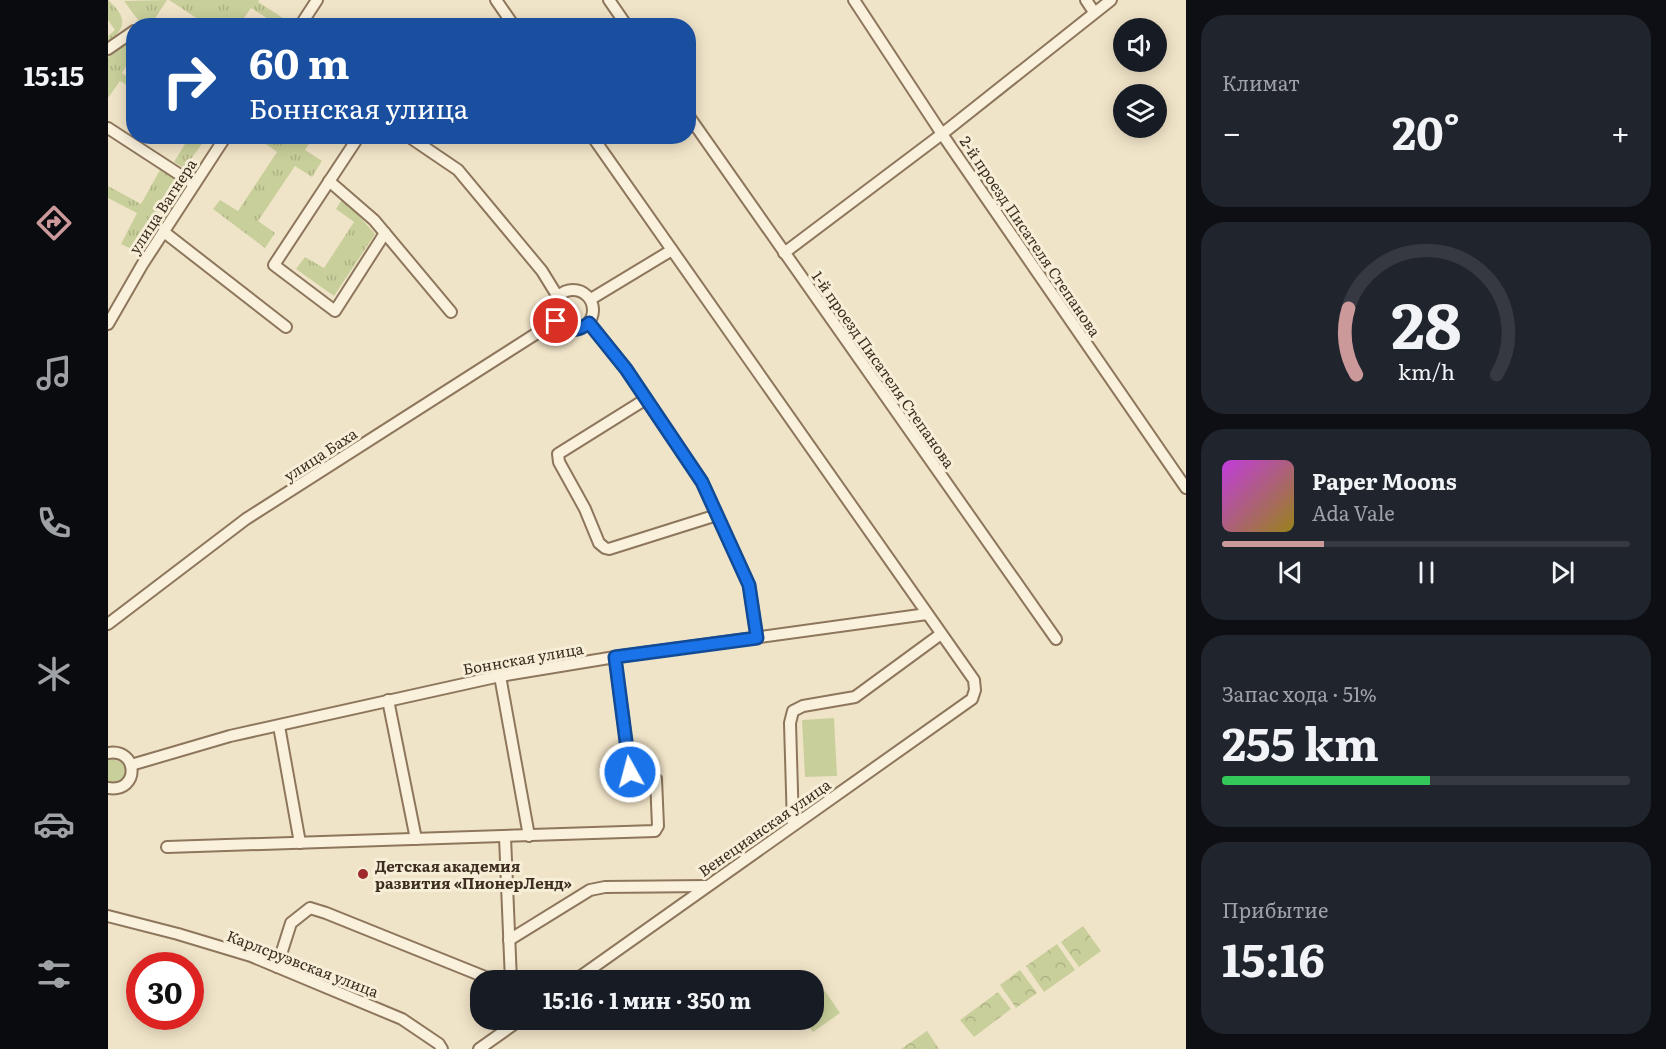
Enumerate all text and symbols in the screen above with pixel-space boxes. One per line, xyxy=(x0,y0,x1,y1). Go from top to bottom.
map controls xyxy=(1113,18,1167,138)
button: sound xyxy=(1113,18,1167,72)
text: 60 m xyxy=(249,30,350,92)
icon: right xyxy=(150,42,228,120)
text: 15:15 xyxy=(24,54,84,94)
text: Климат xyxy=(1222,67,1300,97)
button: layers xyxy=(1113,84,1167,138)
text: Боннская улица xyxy=(249,87,468,127)
text: 20° xyxy=(1392,97,1460,164)
text: − xyxy=(1222,106,1241,155)
text: + xyxy=(1611,106,1630,155)
street label: 2-й проезд Писателя Степанова xyxy=(955,131,1108,342)
street label: улица Вагнера xyxy=(122,153,202,258)
icon: directions xyxy=(33,202,75,244)
street label: 1-й проезд Писателя Степанова xyxy=(807,266,962,473)
text: 28 xyxy=(1391,276,1461,368)
pin xyxy=(530,295,581,346)
icon: arrive xyxy=(539,304,572,337)
icon: music xyxy=(33,352,75,394)
text: km/h xyxy=(1397,355,1455,387)
street label: улица Баха xyxy=(279,421,362,486)
text: Paper Moons xyxy=(1312,464,1457,497)
text: Ada Vale xyxy=(1312,497,1395,527)
icon: phone xyxy=(33,502,75,544)
icon: previous xyxy=(1274,556,1307,589)
icon: pause xyxy=(1410,556,1443,589)
icon: next xyxy=(1546,556,1579,589)
street label: Боннская улица xyxy=(461,636,586,680)
icon: climate xyxy=(33,653,75,695)
text: Запас хода · 51% xyxy=(1222,678,1377,708)
text: 255 km xyxy=(1222,708,1379,775)
position arrow xyxy=(598,740,662,804)
street label: Венецианская улица xyxy=(693,772,836,881)
icon: car xyxy=(33,803,75,845)
place label: Детская академия развития «ПионерЛенд» xyxy=(375,854,572,894)
marker: Детская академия развития «ПионерЛенд» xyxy=(356,867,370,881)
text: Прибытие xyxy=(1222,894,1328,924)
street label: Карлсруэвская улица xyxy=(224,923,383,1003)
text: 15:16 xyxy=(1222,924,1325,991)
speed limit sign: 30 xyxy=(126,952,204,1030)
icon: filters xyxy=(33,953,75,995)
text: 15:16 · 1 мин · 350 m xyxy=(543,983,751,1016)

